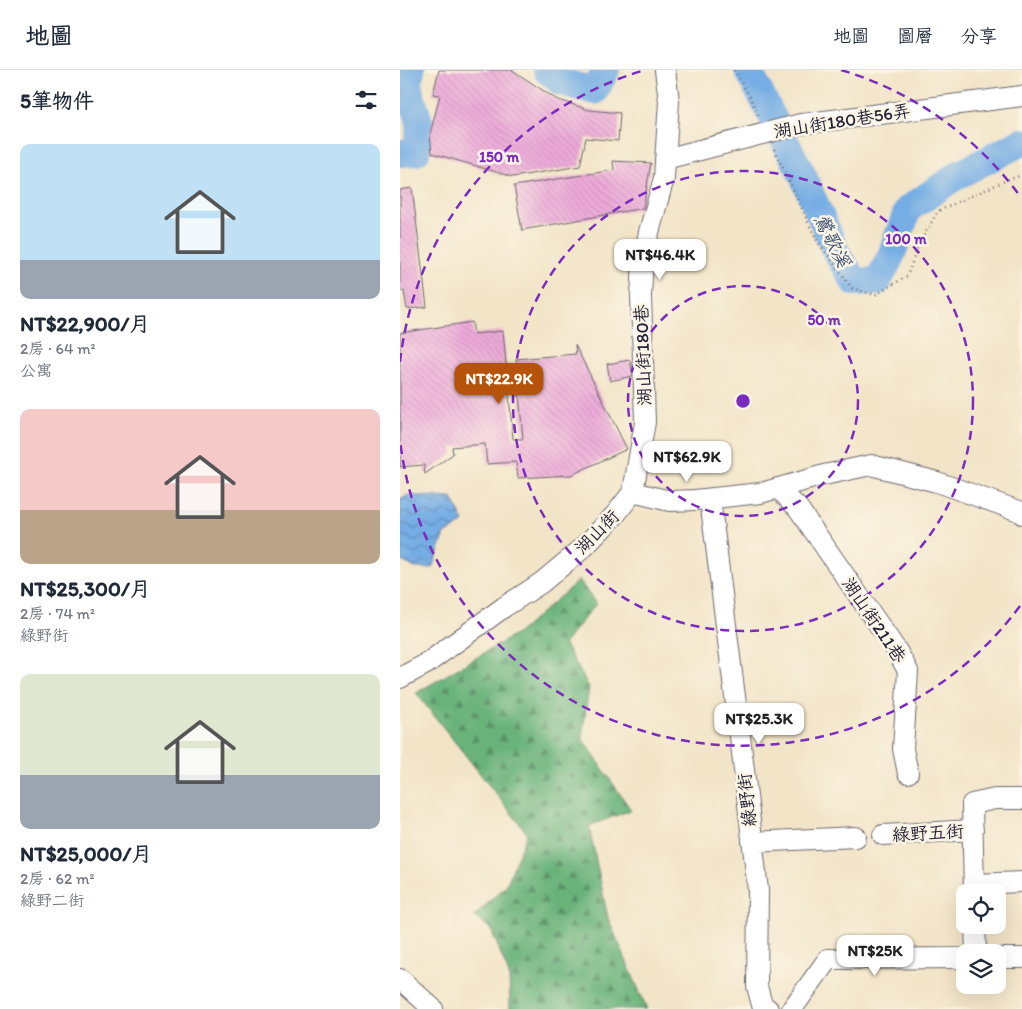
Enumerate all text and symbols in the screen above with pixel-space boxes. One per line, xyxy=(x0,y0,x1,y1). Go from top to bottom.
text: 地圖 xyxy=(25,21,73,50)
text: 地圖 xyxy=(833,25,869,47)
text: 圖層 xyxy=(897,25,933,47)
text: 分享 xyxy=(961,25,997,47)
icon: filters xyxy=(352,86,380,114)
text: 5筆物件 xyxy=(20,88,94,113)
street label: 湖山街180巷56弄 xyxy=(772,99,912,143)
text: 150 m xyxy=(479,148,519,166)
icon: home xyxy=(155,177,245,267)
water label: 鶯歌溪 xyxy=(809,210,856,272)
text: 100 m xyxy=(885,230,927,248)
pin: NT$46.4K xyxy=(608,238,712,281)
text: NT$46.4K xyxy=(625,245,695,264)
street label: 湖山街180巷 xyxy=(630,304,656,406)
text: NT$22,900/月 xyxy=(20,311,150,336)
text: 50 m xyxy=(807,311,841,329)
text: 2房 · 64 m² xyxy=(20,339,96,358)
text: 公寓 xyxy=(20,361,52,380)
pin: NT$22.9K xyxy=(447,362,551,405)
text: NT$22.9K xyxy=(465,369,533,388)
centre of rings xyxy=(734,392,752,410)
pin: NT$62.9K xyxy=(635,440,739,483)
icon: home xyxy=(155,442,245,532)
text: NT$62.9K xyxy=(653,447,721,466)
street label: 湖山街 xyxy=(570,505,624,559)
street label: 湖山街211巷 xyxy=(837,573,911,667)
text: NT$25,300/月 xyxy=(20,576,151,601)
text: 2房 · 74 m² xyxy=(20,604,95,623)
text: 綠野街 xyxy=(20,626,68,645)
pin: NT$25.3K xyxy=(707,702,811,745)
icon: home xyxy=(155,707,245,797)
text: NT$25.3K xyxy=(725,709,793,728)
street label: 綠野街 xyxy=(733,772,761,828)
street label: 綠野五街 xyxy=(891,820,965,846)
text: NT$25,000/月 xyxy=(20,841,152,866)
text: 2房 · 62 m² xyxy=(20,869,94,888)
map controls xyxy=(956,884,1006,994)
button: locate xyxy=(956,884,1006,934)
text: 綠野二街 xyxy=(20,891,84,910)
pin: NT$25K xyxy=(834,934,916,977)
text: NT$25K xyxy=(848,941,902,960)
button: layers xyxy=(956,944,1006,994)

